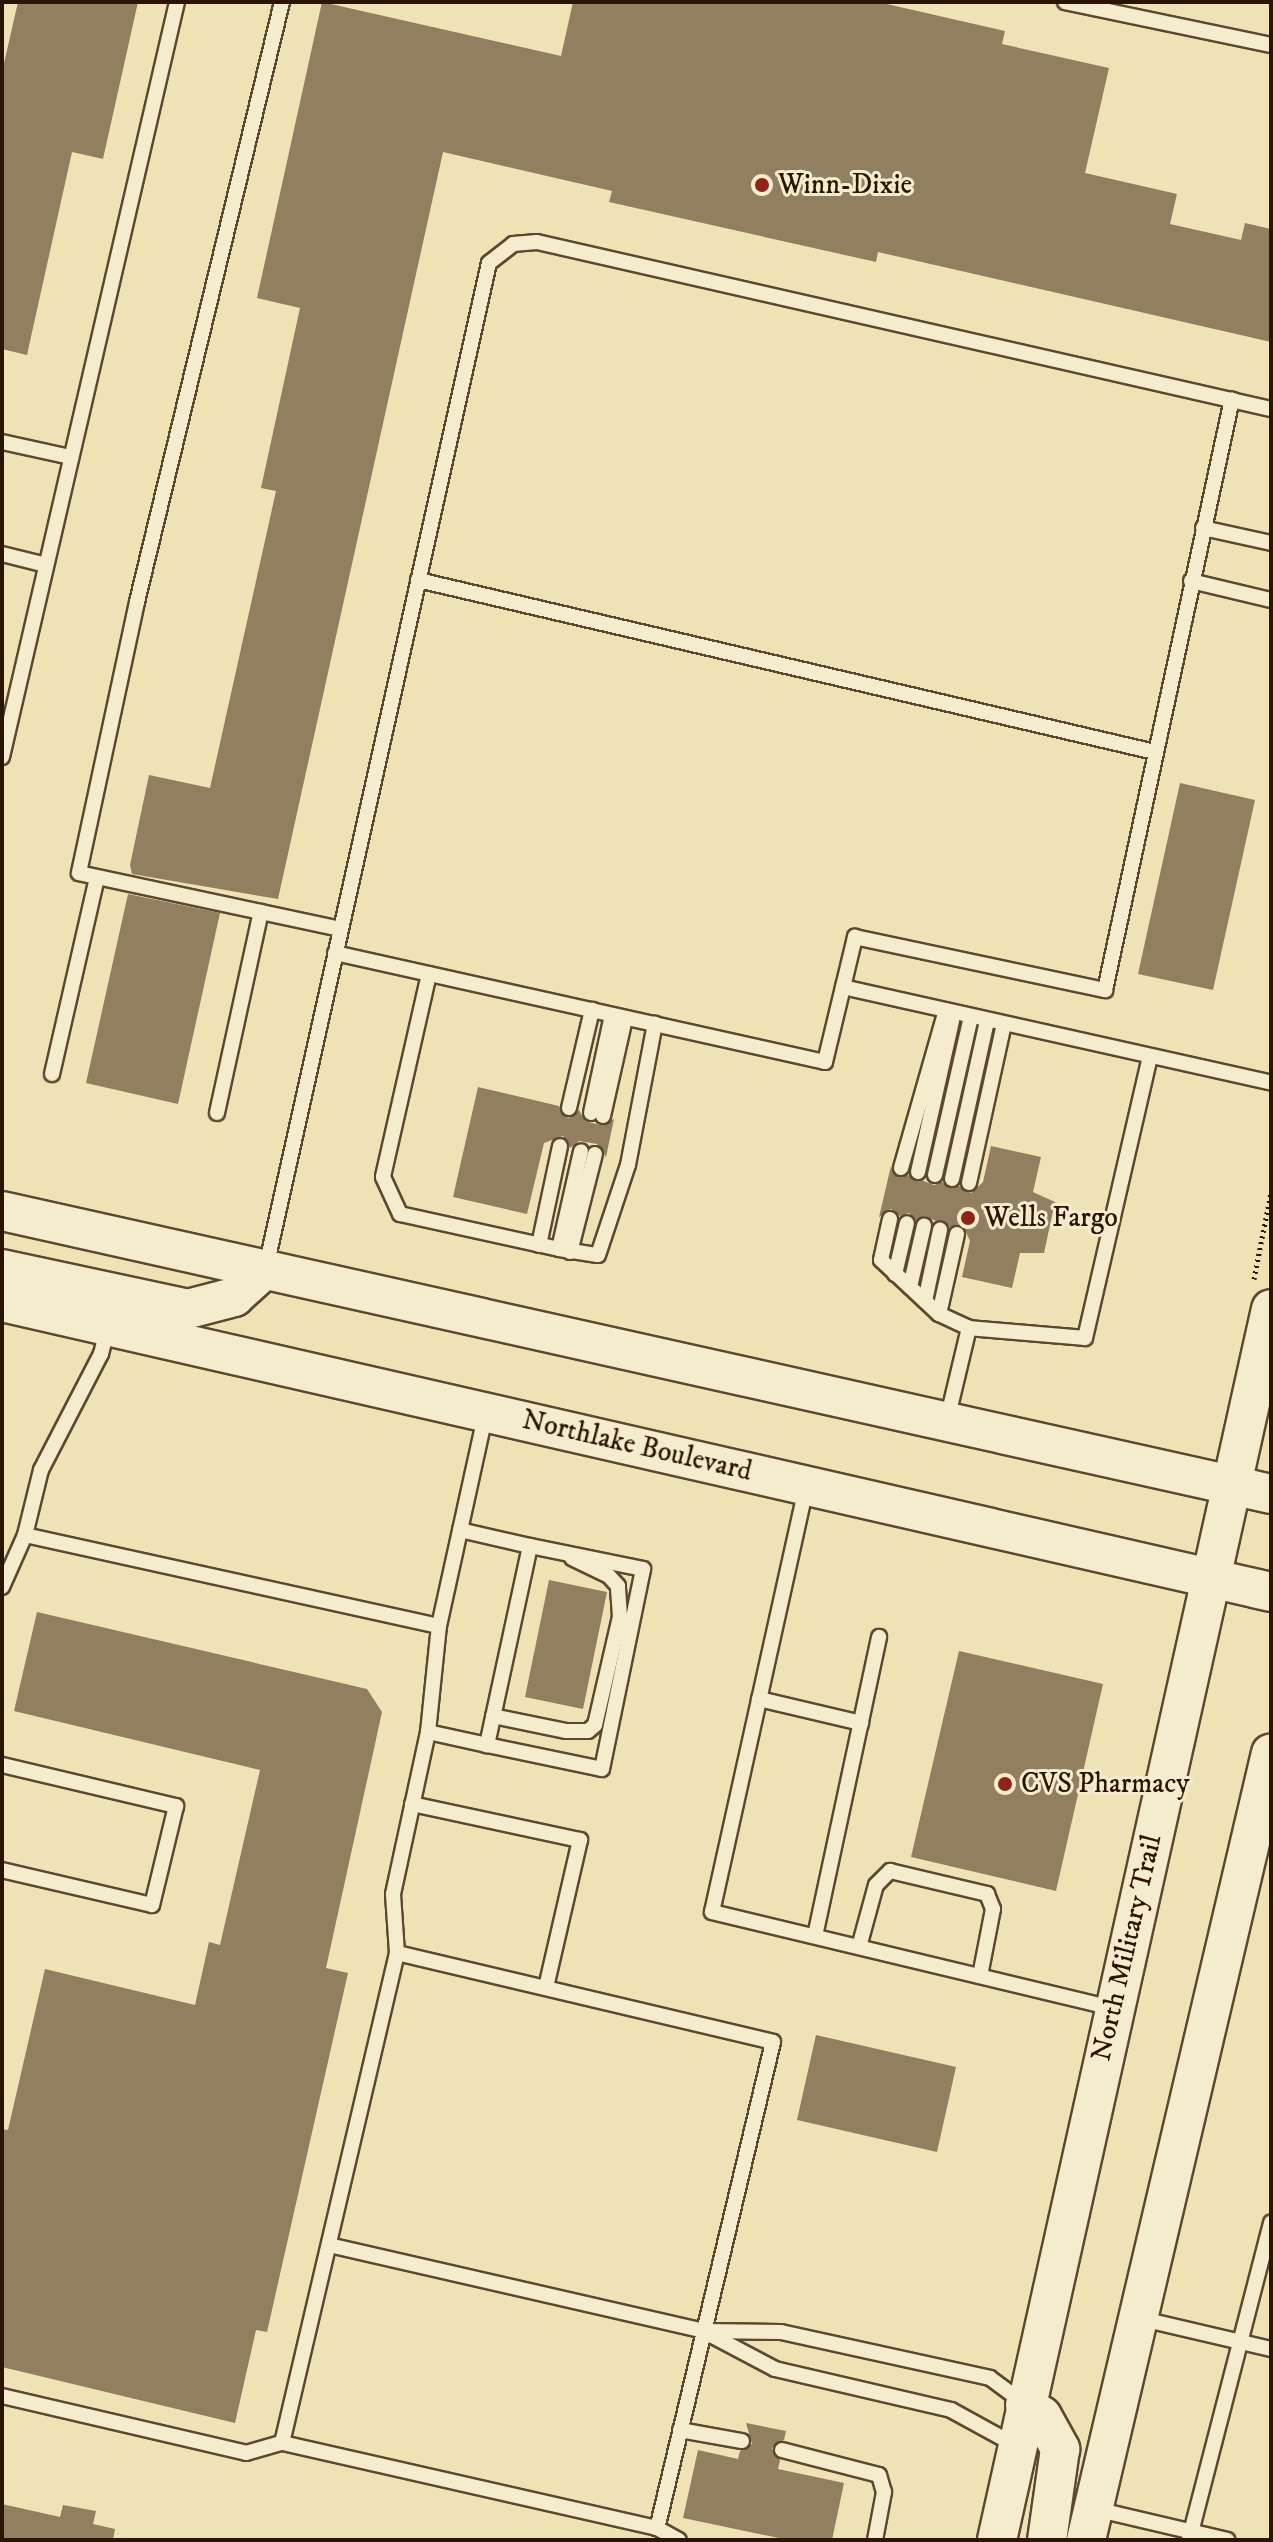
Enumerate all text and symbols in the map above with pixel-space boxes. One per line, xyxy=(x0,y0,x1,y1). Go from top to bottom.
place label: Winn-Dixie xyxy=(778,168,912,202)
marker: Winn-Dixie xyxy=(753,176,771,194)
place label: Wells Fargo xyxy=(984,1201,1118,1235)
marker: Wells Fargo xyxy=(959,1209,977,1227)
street label: Northlake Boulevard xyxy=(519,1403,755,1489)
place label: CVS Pharmacy xyxy=(1021,1767,1190,1801)
marker: CVS Pharmacy xyxy=(996,1775,1014,1793)
street label: North Military Trail xyxy=(1085,1832,1169,2064)

